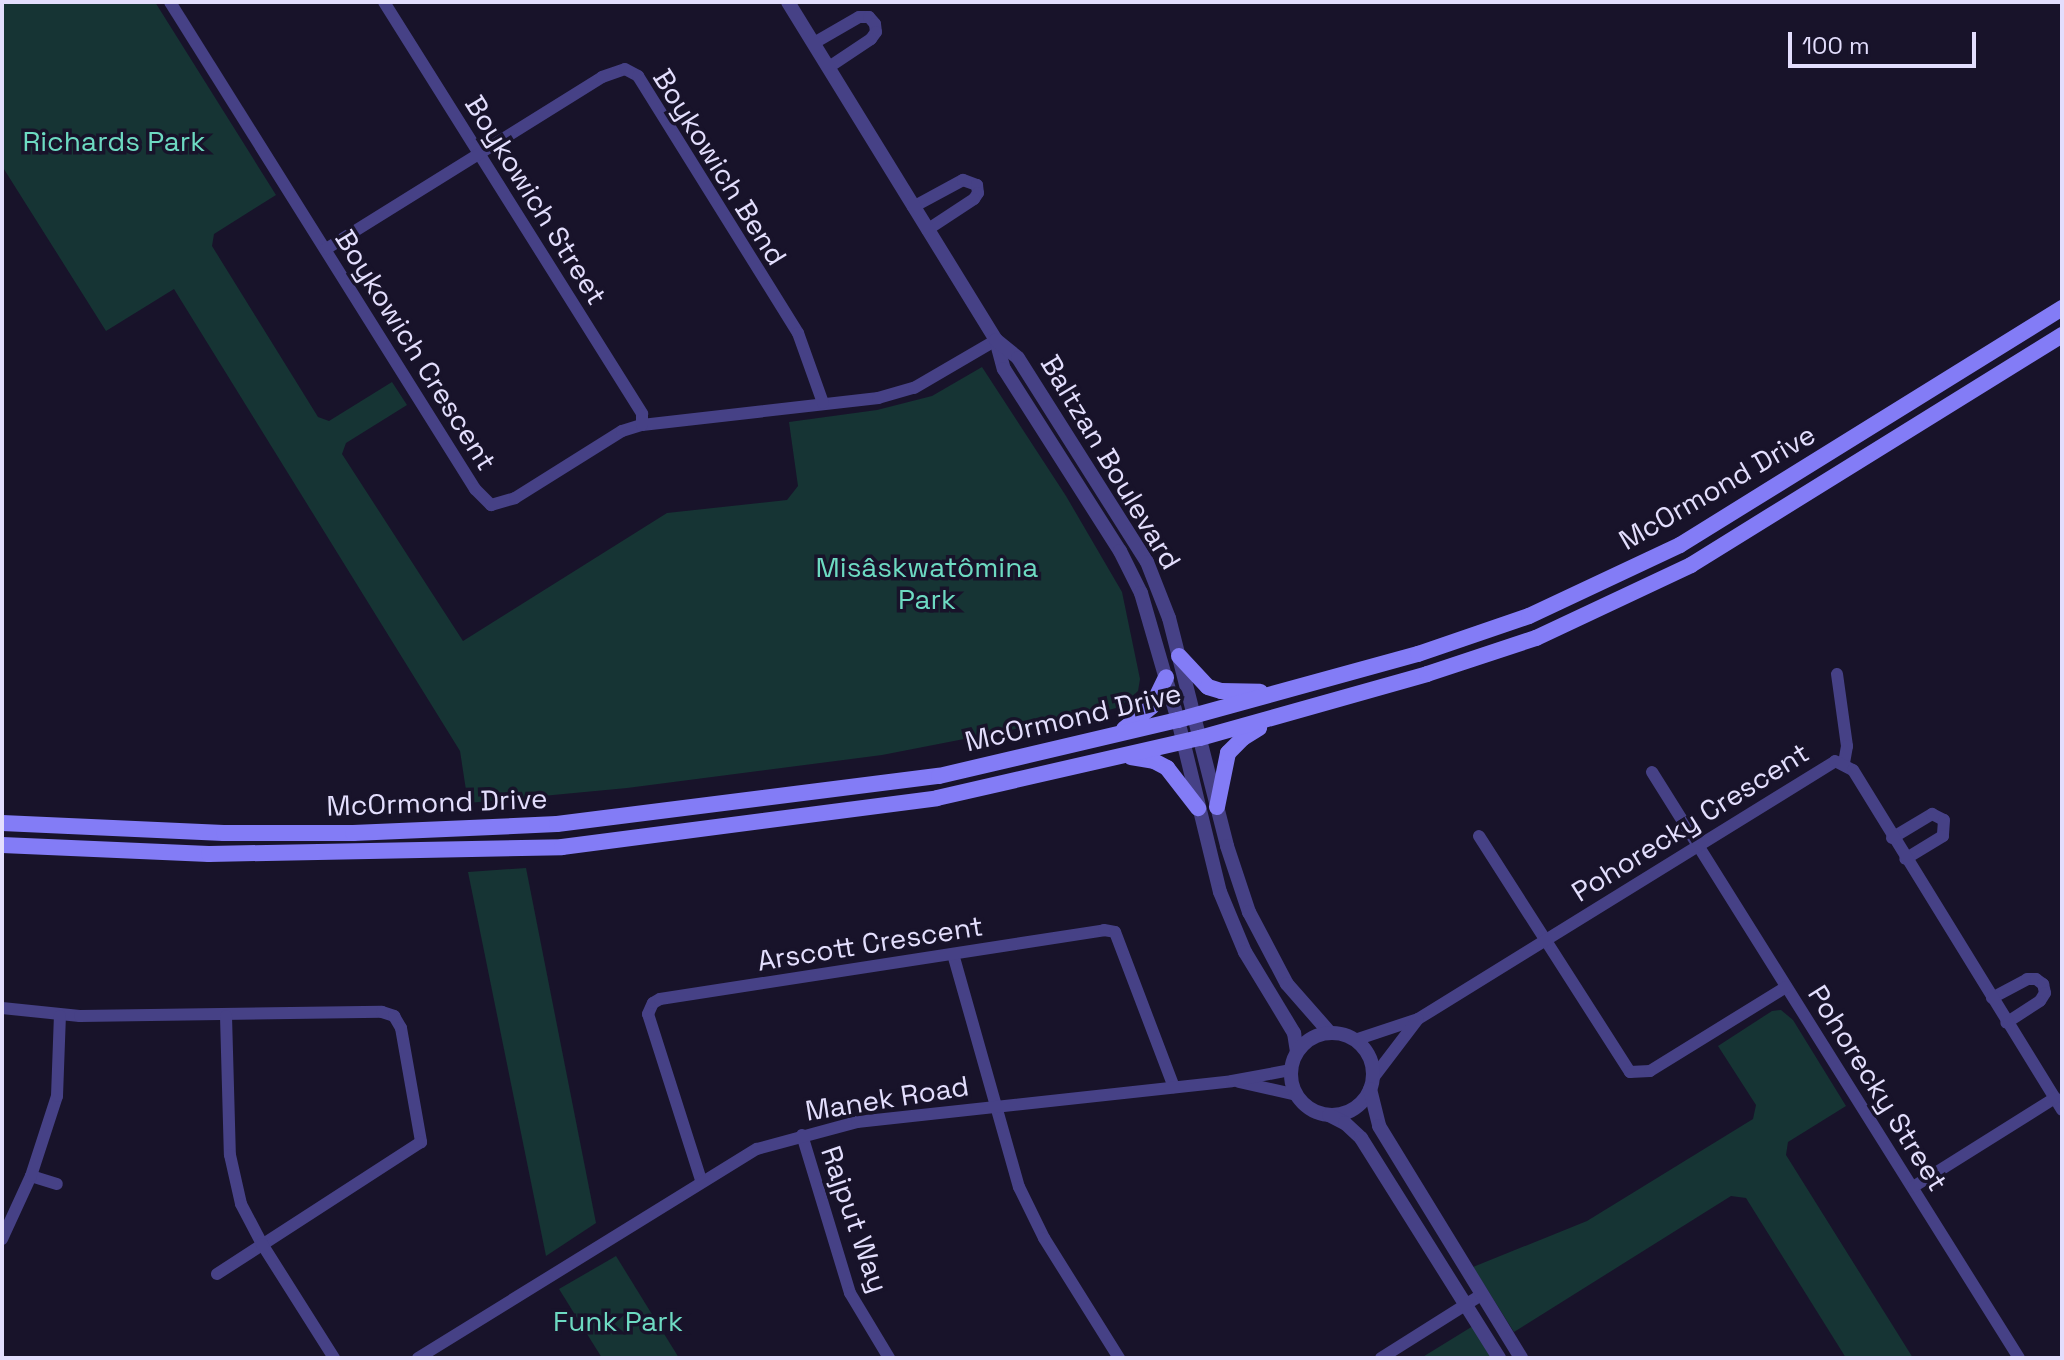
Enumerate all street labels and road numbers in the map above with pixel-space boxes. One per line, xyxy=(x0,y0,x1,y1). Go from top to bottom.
street label: Boykowich Bend xyxy=(646,63,794,271)
street label: Boykowich Street xyxy=(458,89,614,311)
street label: Boykowich Crescent xyxy=(328,224,504,476)
street label: Baltzan Boulevard xyxy=(1034,349,1188,575)
street label: McOrmond Drive xyxy=(1613,417,1821,557)
street label: McOrmond Drive xyxy=(962,676,1184,758)
street label: Pohorecky Crescent xyxy=(1565,735,1815,909)
street label: McOrmond Drive xyxy=(326,781,548,823)
street label: Arscott Crescent xyxy=(755,909,985,977)
street label: Pohorecky Street xyxy=(1801,979,1955,1197)
street label: Manek Road xyxy=(803,1068,971,1128)
street label: Rajput Way xyxy=(814,1141,896,1297)

